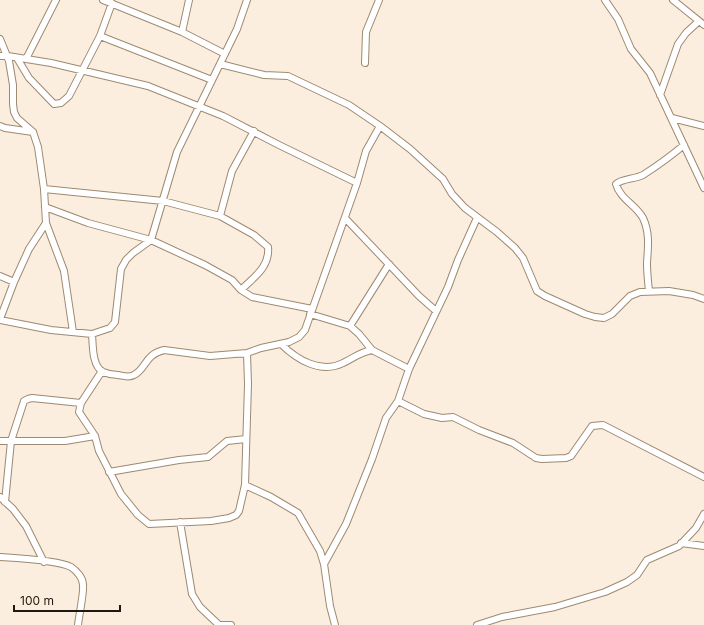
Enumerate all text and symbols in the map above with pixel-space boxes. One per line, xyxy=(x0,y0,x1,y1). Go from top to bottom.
scale bar xyxy=(14,587,120,613)
text: 100 m xyxy=(20,593,54,608)

